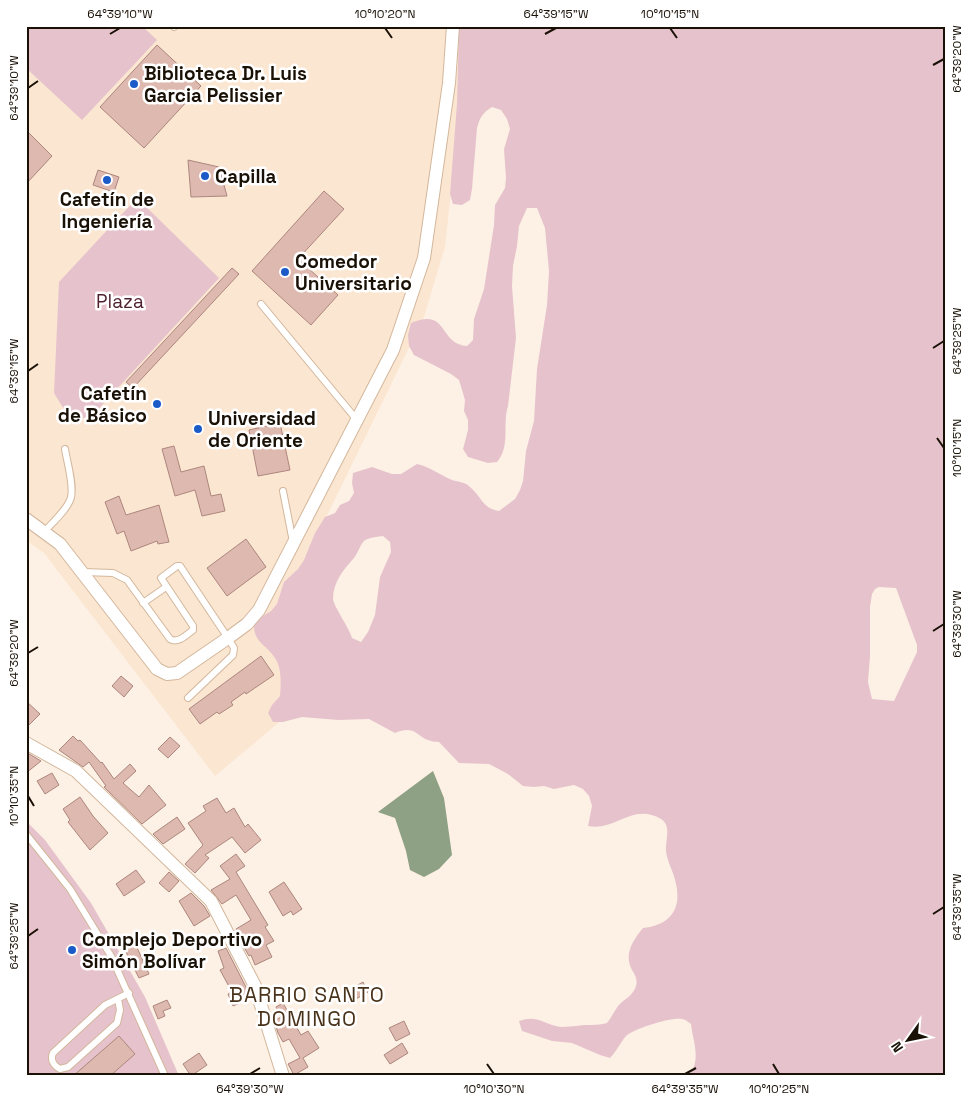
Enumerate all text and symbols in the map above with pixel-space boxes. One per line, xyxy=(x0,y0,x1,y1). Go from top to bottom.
text: 64°39'10"W xyxy=(87,6,153,22)
text: 10°10'20"N xyxy=(355,6,416,22)
text: 64°39'15"W xyxy=(524,6,589,22)
text: 10°10'15"N xyxy=(641,6,699,22)
text: 64°39'20"W xyxy=(949,25,965,93)
text: 64°39'10"W xyxy=(6,55,22,121)
place label: Biblioteca Dr. Luis Garcia Pelissier xyxy=(144,61,307,108)
marker: Biblioteca Dr. Luis Garcia Pelissier xyxy=(128,78,140,90)
place label: Capilla xyxy=(215,164,277,189)
marker: Capilla xyxy=(199,170,211,182)
marker: Cafetín de Ingeniería xyxy=(101,174,113,186)
place label: Cafetín de Ingeniería xyxy=(60,187,154,234)
place label: Comedor Universitario xyxy=(295,249,412,296)
marker: Comedor Universitario xyxy=(279,266,291,278)
park label: Plaza xyxy=(96,289,144,314)
text: 64°39'25"W xyxy=(949,307,965,375)
text: 64°39'15"W xyxy=(6,338,22,403)
place label: Cafetín de Básico xyxy=(58,381,147,428)
marker: Cafetín de Básico xyxy=(151,398,163,410)
place label: Universidad de Oriente xyxy=(208,406,316,453)
text: 10°10'15"N xyxy=(949,419,965,477)
marker: Universidad de Oriente xyxy=(192,423,204,435)
text: 64°39'30"W xyxy=(949,590,965,658)
text: 64°39'20"W xyxy=(6,619,22,687)
text: 10°10'35"N xyxy=(6,766,22,826)
text: 64°39'35"W xyxy=(949,873,965,941)
text: 64°39'25"W xyxy=(6,902,22,970)
place label: Complejo Deportivo Simón Bolívar xyxy=(82,927,262,974)
marker: Complejo Deportivo Simón Bolívar xyxy=(66,944,78,956)
district label: BARRIO SANTO DOMINGO xyxy=(229,981,385,1032)
north arrow xyxy=(884,1014,934,1064)
text: N xyxy=(887,1038,907,1056)
text: 64°39'30"W xyxy=(216,1081,284,1097)
text: 10°10'30"N xyxy=(463,1081,525,1097)
text: 64°39'35"W xyxy=(651,1081,719,1097)
text: 10°10'25"N xyxy=(749,1081,809,1097)

